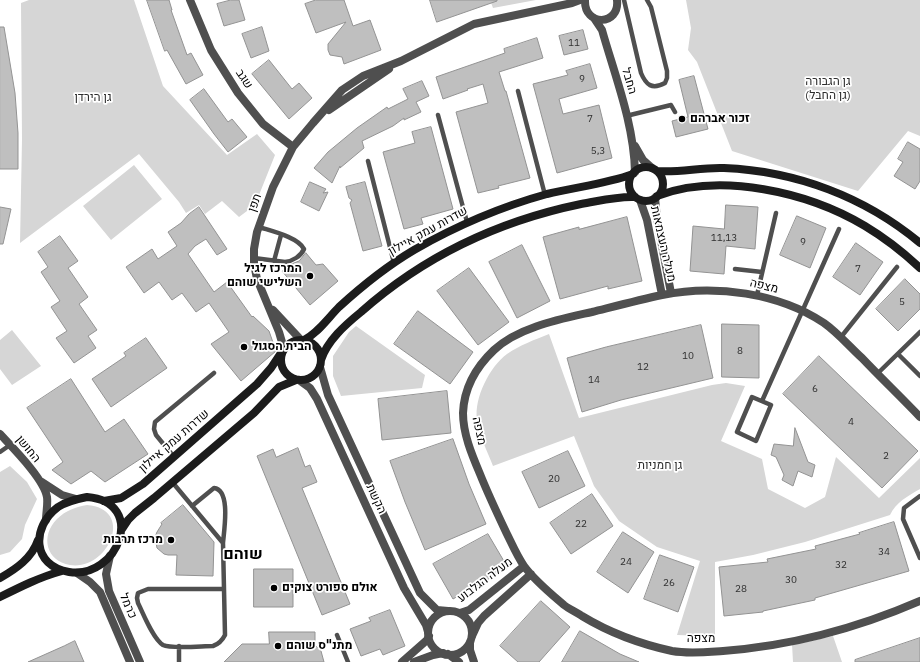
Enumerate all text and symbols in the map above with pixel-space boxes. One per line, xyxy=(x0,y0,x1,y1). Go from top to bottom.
house number: 11 xyxy=(568,37,580,49)
street label: שגב xyxy=(232,66,256,92)
street label: החבל xyxy=(618,66,640,96)
house number: 9 xyxy=(579,73,585,85)
park label: גן הגבורה (גן החבל) xyxy=(805,75,851,103)
park label: גן הירדן xyxy=(74,91,112,105)
place label: זכור אברהם xyxy=(690,112,750,126)
house number: 7 xyxy=(587,113,593,125)
marker: זכור אברהם xyxy=(677,114,687,124)
house number: 5,3 xyxy=(591,145,605,157)
street label: תפן xyxy=(245,192,265,214)
street label: שדרות עמק איילון xyxy=(386,203,470,259)
street label: מעלה העצמאות xyxy=(647,205,679,283)
house number: 11,13 xyxy=(711,232,737,244)
house number: 9 xyxy=(800,236,806,248)
place label: המרכז לגיל השלישי שוהם xyxy=(227,262,302,290)
house number: 7 xyxy=(855,263,861,275)
marker: המרכז לגיל השלישי שוהם xyxy=(305,271,315,281)
street label: מצפה xyxy=(748,276,780,296)
house number: 5 xyxy=(899,296,905,308)
place label: הבית הסגול xyxy=(252,340,311,354)
marker: הבית הסגול xyxy=(239,342,249,352)
house number: 8 xyxy=(737,345,743,357)
house number: 10 xyxy=(682,350,694,362)
house number: 12 xyxy=(637,361,649,373)
house number: 14 xyxy=(588,374,600,386)
house number: 6 xyxy=(812,383,818,395)
street label: שדרות עמק איילון xyxy=(136,407,212,475)
street label: מצפה xyxy=(469,415,489,447)
house number: 4 xyxy=(848,416,854,428)
street label: החושן xyxy=(13,433,43,465)
house number: 2 xyxy=(883,450,889,462)
park label: גן חמניות xyxy=(638,459,682,473)
house number: 20 xyxy=(548,473,560,485)
street label: הקשת xyxy=(363,482,389,516)
house number: 22 xyxy=(575,518,587,530)
place label: מרכז תרבות xyxy=(103,533,163,547)
marker: מרכז תרבות xyxy=(166,535,176,545)
district label: שוהם xyxy=(223,544,263,564)
house number: 34 xyxy=(878,546,890,558)
street label: מעלה הגלבוע xyxy=(455,555,515,605)
house number: 24 xyxy=(620,556,632,568)
house number: 32 xyxy=(835,559,847,571)
house number: 30 xyxy=(785,574,797,586)
house number: 26 xyxy=(663,577,675,589)
place label: אולם ספורט צוקים xyxy=(282,581,378,595)
marker: אולם ספורט צוקים xyxy=(269,583,279,593)
house number: 28 xyxy=(735,583,747,595)
street label: כרמל xyxy=(116,591,140,621)
street label: מצפה xyxy=(687,632,715,646)
place label: מתנ"ס שוהם xyxy=(286,639,352,653)
marker: מתנ"ס שוהם xyxy=(273,641,283,651)

